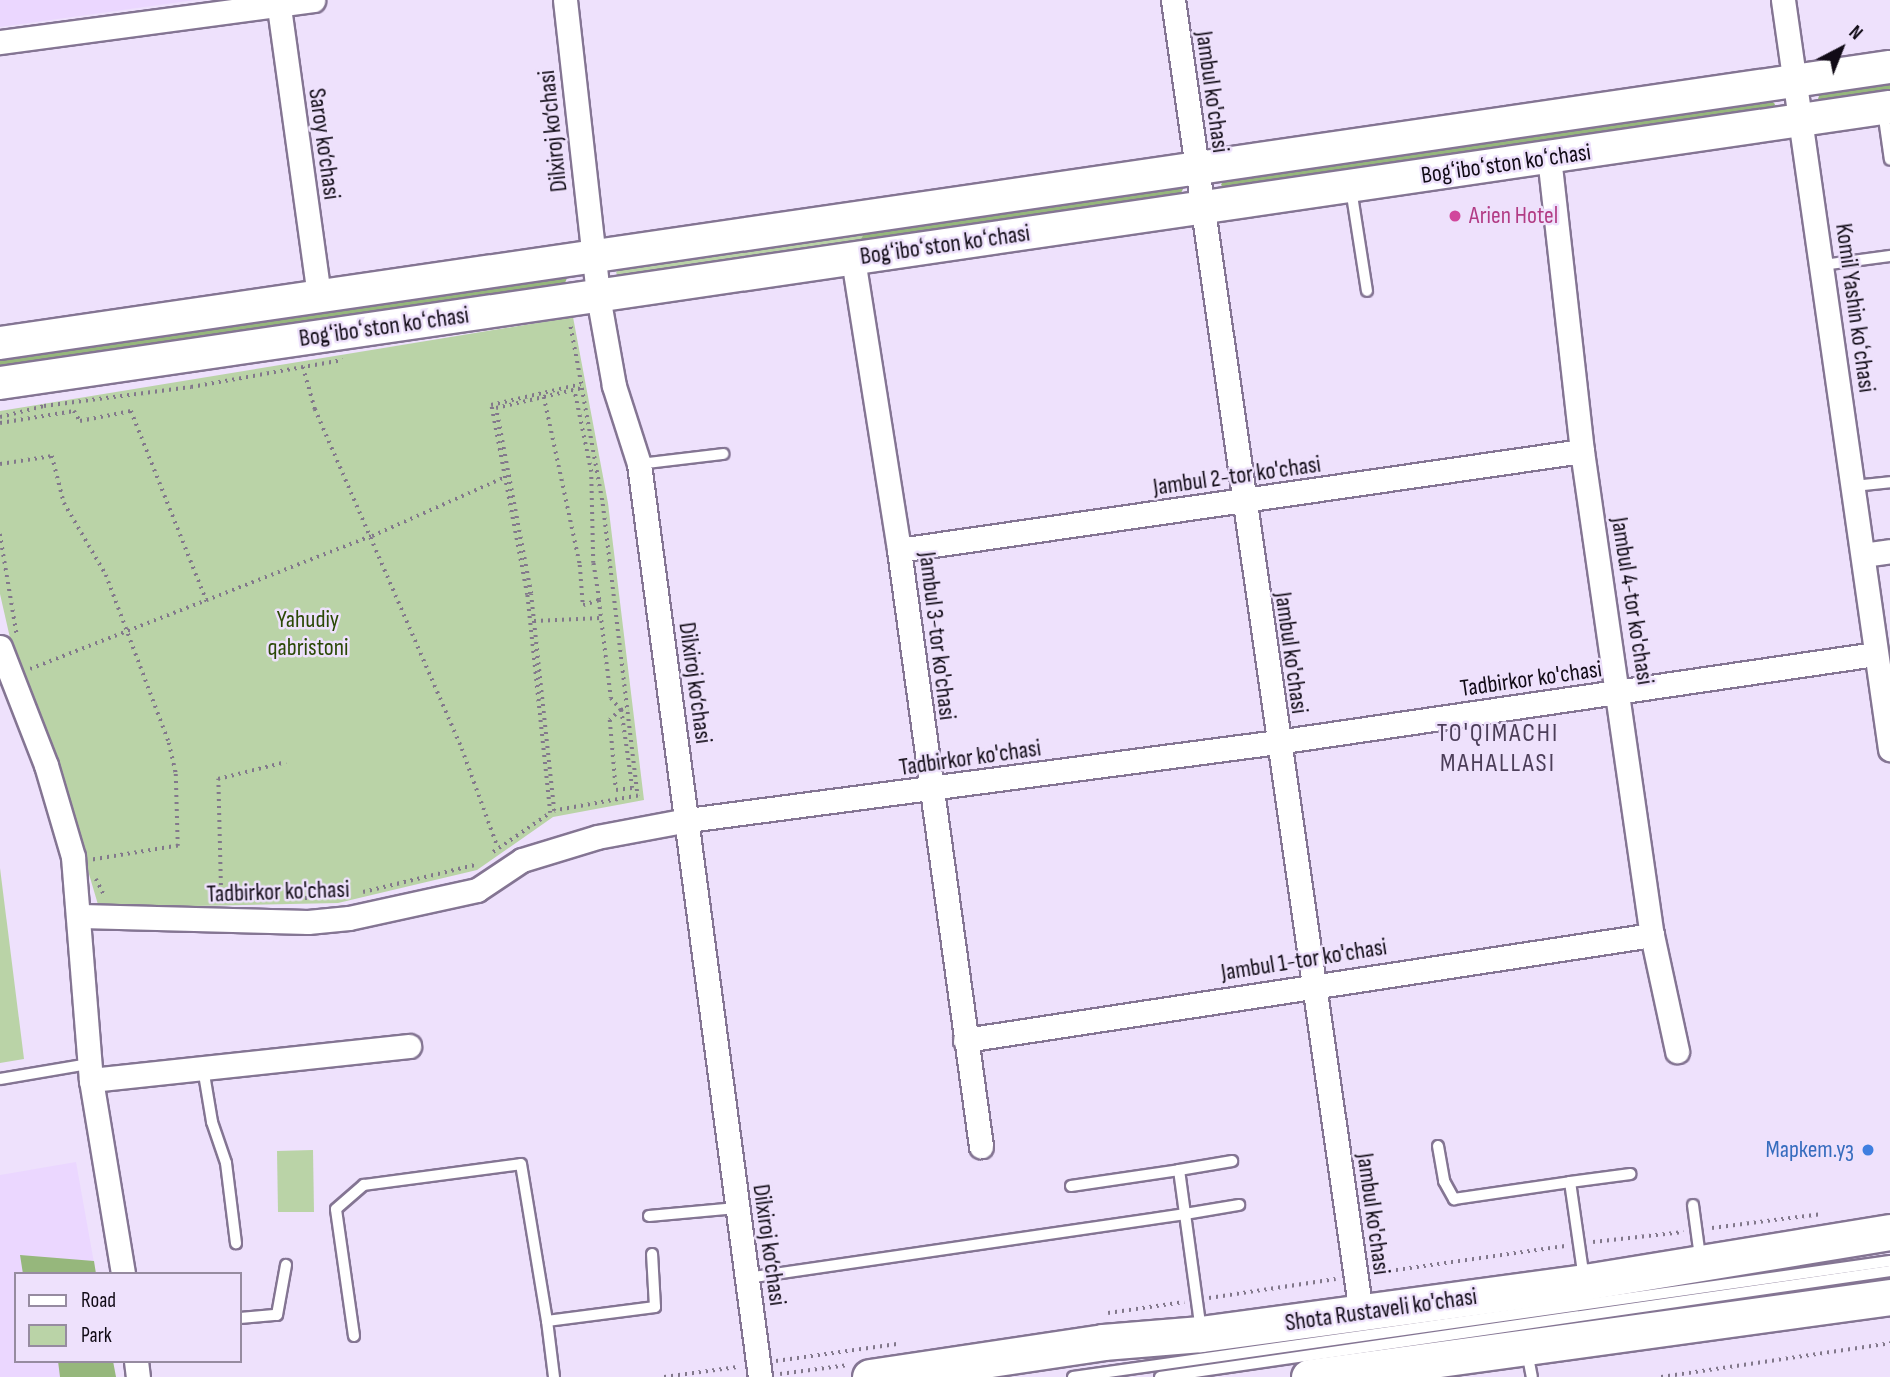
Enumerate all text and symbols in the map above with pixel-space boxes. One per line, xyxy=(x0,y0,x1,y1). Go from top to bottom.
north arrow xyxy=(1806,14,1876,84)
text: N xyxy=(1844,21,1867,45)
street label: Jambul ko'chasi xyxy=(1189,29,1235,155)
street label: Dilxiroj ko‘chasi xyxy=(532,69,574,193)
street label: Saroy ko‘chasi xyxy=(302,86,346,202)
street label: Bogʻiboʻston koʻchasi xyxy=(1419,138,1593,190)
place label: Arien Hotel xyxy=(1469,202,1558,230)
marker: Arien Hotel xyxy=(1447,208,1463,224)
street label: Bogʻiboʻston koʻchasi xyxy=(858,219,1032,271)
street label: Komil Yashin koʻchasi xyxy=(1829,222,1881,394)
street label: Bogʻiboʻston koʻchasi xyxy=(297,301,471,353)
street label: Jambul 2-tor ko'chasi xyxy=(1151,450,1323,502)
street label: Jambul 4-tor ko'chasi xyxy=(1605,515,1659,687)
street label: Jambul 3-tor ko'chasi xyxy=(912,550,962,722)
street label: Jambul ko'chasi xyxy=(1268,590,1314,716)
park label: Yahudiy qabristoni xyxy=(268,606,348,662)
street label: Dilxiroj ko‘chasi xyxy=(672,620,718,746)
street label: Tadbirkor ko'chasi xyxy=(1458,655,1604,703)
district label: TO'QIMACHI MAHALLASI xyxy=(1438,718,1558,780)
street label: Tadbirkor ko'chasi xyxy=(897,734,1043,782)
street label: Tadbirkor ko'chasi xyxy=(206,875,350,909)
street label: Jambul 1-tor ko'chasi xyxy=(1219,933,1389,987)
place label: Маркет.уз xyxy=(1765,1136,1854,1164)
marker: Маркет.уз xyxy=(1860,1142,1876,1158)
street label: Jambul ko'chasi xyxy=(1350,1151,1396,1277)
street label: Dilxiroj ko‘chasi xyxy=(746,1182,792,1308)
legend xyxy=(14,1272,242,1363)
street label: Shota Rustaveli ko'chasi xyxy=(1283,1282,1479,1338)
text: Road xyxy=(81,1288,116,1313)
text: Park xyxy=(81,1323,112,1348)

